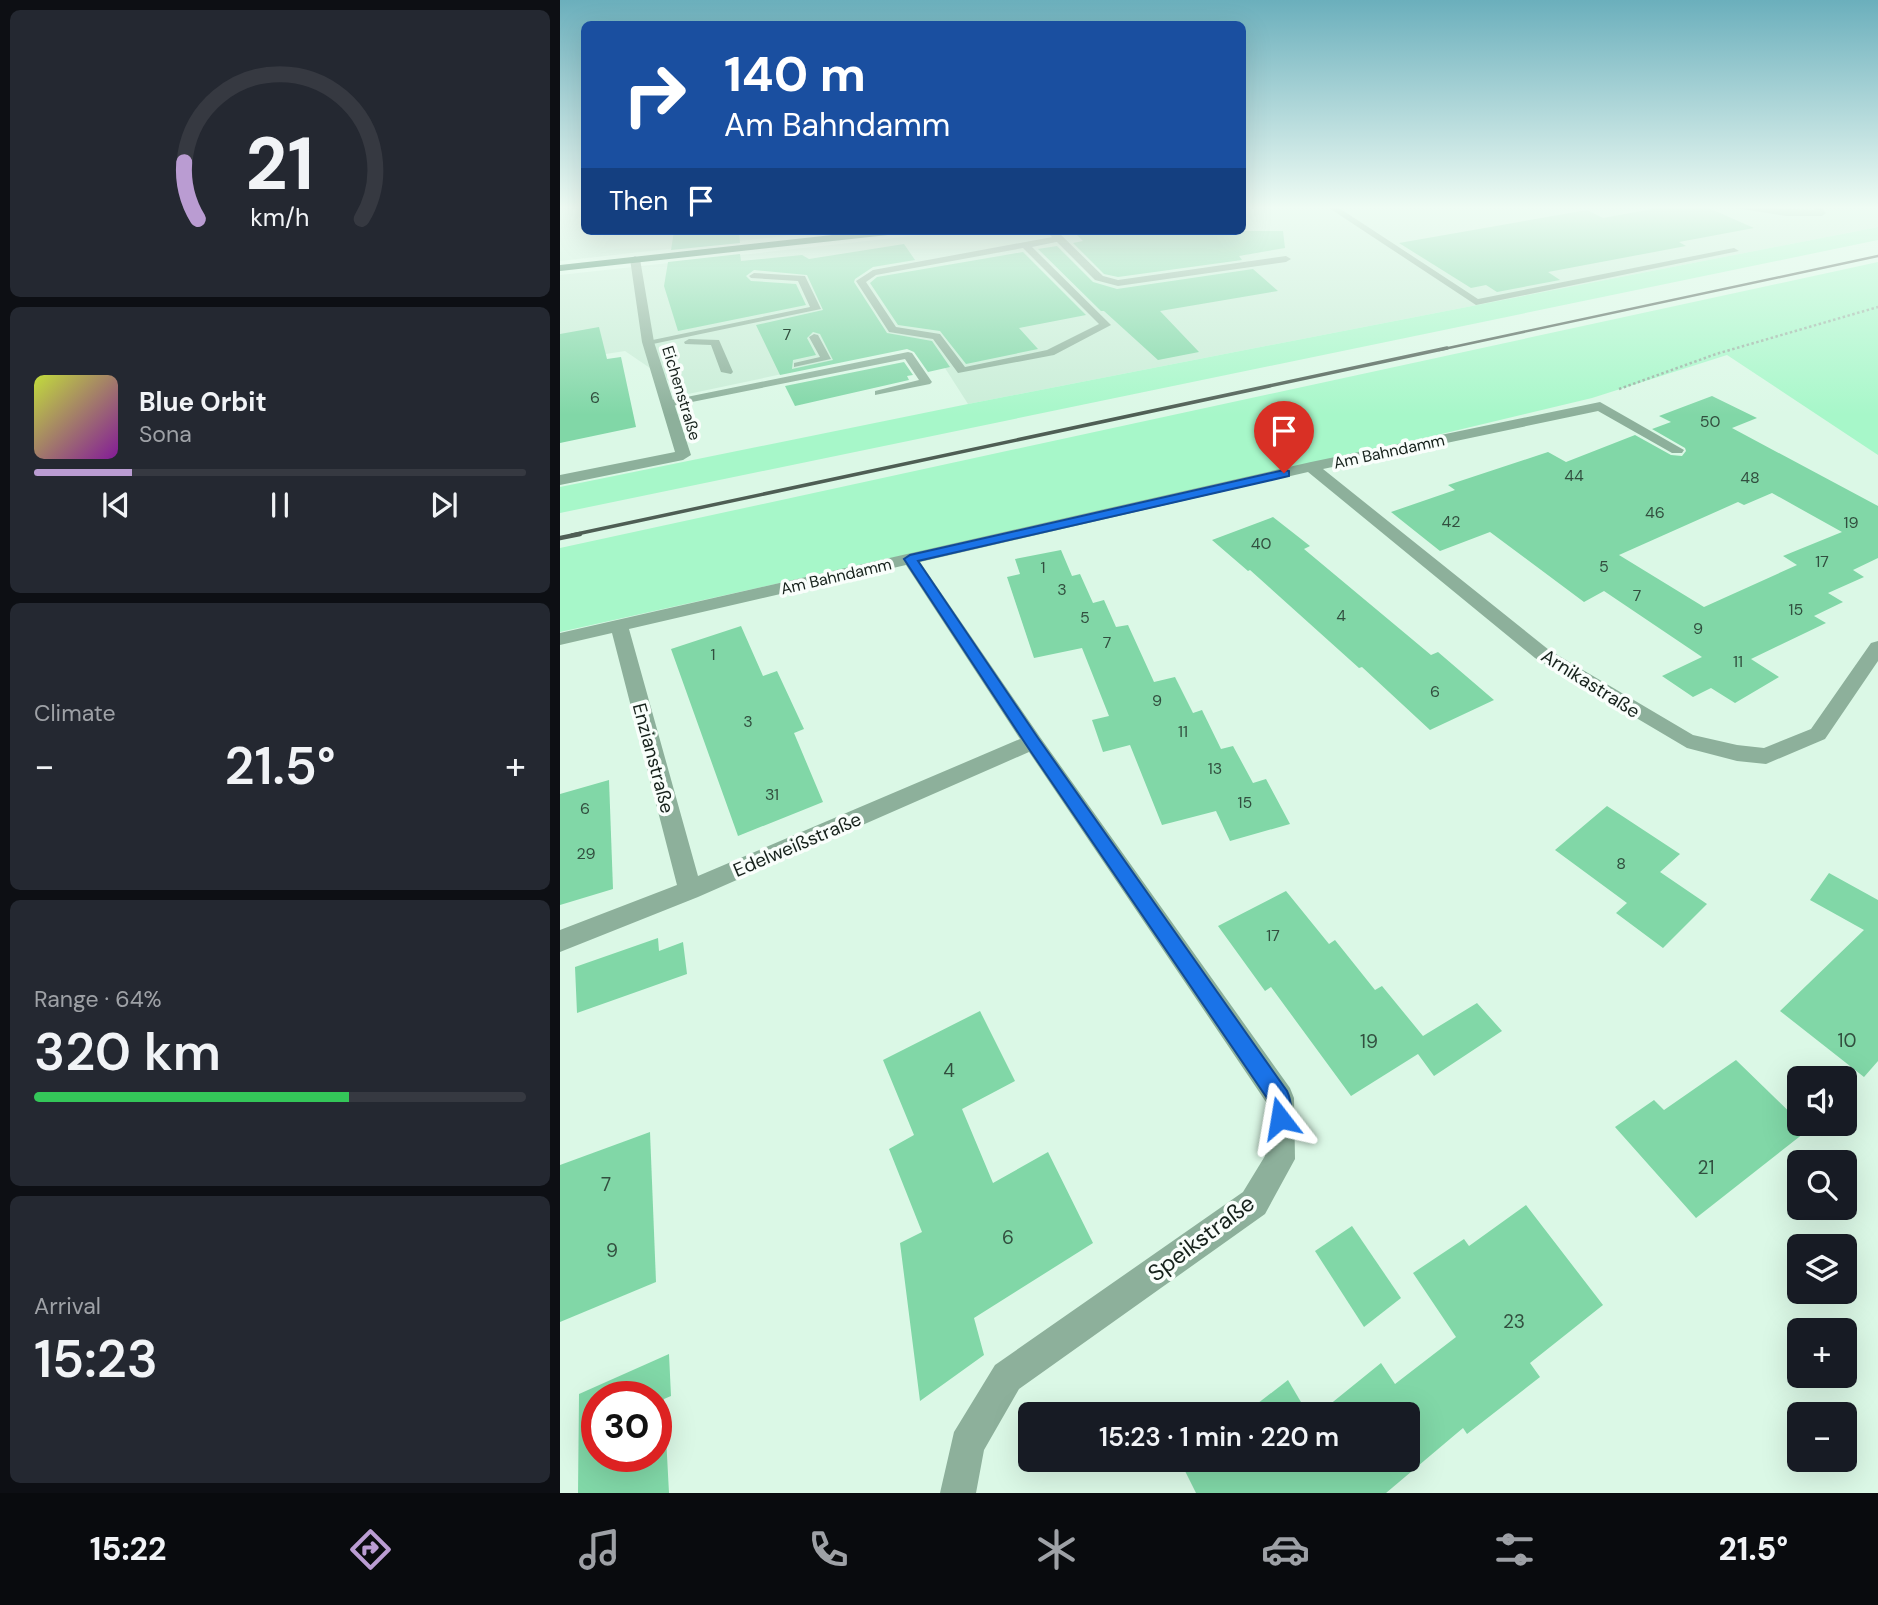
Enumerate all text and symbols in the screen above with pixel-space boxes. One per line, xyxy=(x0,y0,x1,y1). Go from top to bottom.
text: 140 m xyxy=(724,42,866,106)
icon: right xyxy=(609,49,700,140)
text: Am Bahndamm xyxy=(724,104,950,146)
text: 21 xyxy=(246,118,314,213)
icon: arrive xyxy=(682,182,720,220)
text: Then xyxy=(609,184,668,218)
text: km/h xyxy=(250,201,310,234)
house number: 7 xyxy=(783,324,791,345)
street label: Eichenstraße xyxy=(657,343,706,443)
text: Blue Orbit xyxy=(139,385,267,419)
house number: 6 xyxy=(590,387,600,408)
pin xyxy=(1254,401,1314,473)
house number: 50 xyxy=(1700,411,1720,432)
icon: arrive xyxy=(1265,412,1303,450)
text: Sona xyxy=(139,419,192,449)
street label: Am Bahndamm xyxy=(1332,429,1447,474)
house number: 44 xyxy=(1564,465,1584,486)
house number: 48 xyxy=(1740,467,1760,488)
icon: previous xyxy=(97,486,135,524)
icon: pause xyxy=(261,486,299,524)
icon: next xyxy=(425,486,463,524)
house number: 46 xyxy=(1645,502,1665,523)
house number: 42 xyxy=(1442,511,1460,532)
house number: 19 xyxy=(1843,512,1859,533)
house number: 40 xyxy=(1251,533,1271,554)
house number: 17 xyxy=(1815,551,1829,572)
street label: Am Bahndamm xyxy=(779,554,894,599)
house number: 5 xyxy=(1599,556,1609,577)
house number: 1 xyxy=(1041,557,1046,578)
house number: 3 xyxy=(1057,579,1067,600)
house number: 7 xyxy=(1633,585,1641,606)
house number: 15 xyxy=(1789,599,1803,620)
house number: 4 xyxy=(1336,605,1346,626)
house number: 5 xyxy=(1080,607,1090,628)
house number: 9 xyxy=(1693,618,1703,639)
house number: 7 xyxy=(1103,632,1111,653)
street label: Arnikastraße xyxy=(1537,643,1645,724)
house number: 1 xyxy=(711,644,716,665)
house number: 11 xyxy=(1733,651,1743,672)
house number: 6 xyxy=(1430,681,1440,702)
house number: 9 xyxy=(1152,690,1162,711)
text: Climate xyxy=(34,698,116,728)
street label: Enzianstraße xyxy=(627,700,680,816)
house number: 3 xyxy=(743,711,753,732)
house number: 11 xyxy=(1178,721,1188,742)
text: 21.5° xyxy=(224,732,336,800)
text: − xyxy=(34,741,55,791)
text: + xyxy=(505,741,526,791)
house number: 13 xyxy=(1208,758,1222,779)
house number: 31 xyxy=(765,784,779,805)
house number: 15 xyxy=(1238,792,1252,813)
house number: 6 xyxy=(580,798,590,819)
street label: Edelweißstraße xyxy=(729,806,865,883)
house number: 29 xyxy=(576,843,596,864)
house number: 8 xyxy=(1616,853,1626,874)
house number: 17 xyxy=(1266,925,1280,946)
text: Range · 64% xyxy=(34,984,162,1014)
text: 320 km xyxy=(34,1018,221,1086)
house number: 10 xyxy=(1838,1028,1856,1053)
house number: 19 xyxy=(1360,1029,1378,1054)
house number: 4 xyxy=(943,1058,955,1083)
map controls xyxy=(1787,1066,1857,1472)
button: sound xyxy=(1787,1066,1857,1136)
position arrow xyxy=(1243,1081,1317,1155)
button: search xyxy=(1787,1150,1857,1220)
house number: 21 xyxy=(1698,1155,1714,1180)
house number: 7 xyxy=(601,1172,611,1197)
street label: Speikstraße xyxy=(1142,1188,1260,1288)
house number: 6 xyxy=(1002,1225,1014,1250)
button: layers xyxy=(1787,1234,1857,1304)
house number: 9 xyxy=(606,1238,618,1263)
text: Arrival xyxy=(34,1291,101,1321)
house number: 23 xyxy=(1503,1309,1525,1334)
button: + xyxy=(1787,1318,1857,1388)
text: 15:23 xyxy=(34,1325,158,1393)
speed limit sign: 30 xyxy=(581,1381,672,1472)
button: − xyxy=(1787,1402,1857,1472)
text: 15:23 · 1 min · 220 m xyxy=(1099,1420,1339,1454)
icon: directions xyxy=(346,1525,395,1574)
icon: music xyxy=(575,1525,624,1574)
icon: phone xyxy=(804,1525,853,1574)
icon: climate xyxy=(1032,1525,1081,1574)
icon: car xyxy=(1261,1525,1310,1574)
icon: filters xyxy=(1490,1525,1539,1574)
text: 15:22 xyxy=(90,1528,166,1570)
text: 21.5° xyxy=(1718,1528,1788,1570)

